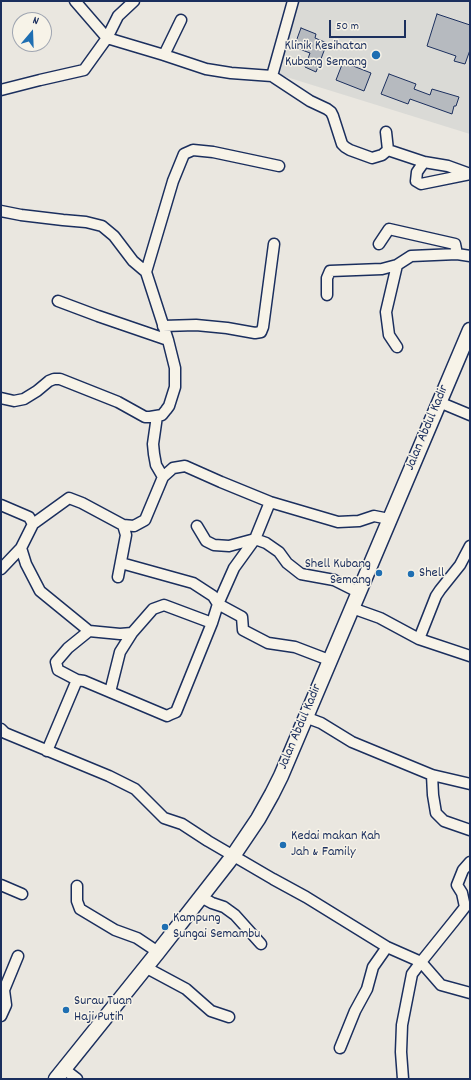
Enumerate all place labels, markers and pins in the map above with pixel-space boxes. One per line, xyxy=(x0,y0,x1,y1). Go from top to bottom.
place label: Klinik Kesihatan Kubang Semang xyxy=(284,39,367,72)
marker: Klinik Kesihatan Kubang Semang xyxy=(370,49,382,61)
place label: Shell Kubang Semang xyxy=(305,557,371,590)
place label: Shell xyxy=(419,566,444,582)
marker: Shell Kubang Semang xyxy=(374,568,384,578)
marker: Shell xyxy=(406,569,416,579)
place label: Kedai makan Kah Jah & Family xyxy=(291,829,380,862)
marker: Kedai makan Kah Jah & Family xyxy=(278,840,288,850)
place label: Kampung Sungai Semambu xyxy=(173,911,260,944)
marker: Kampung Sungai Semambu xyxy=(160,922,170,932)
place label: Surau Tuan Haji Putih xyxy=(74,994,132,1026)
marker: Surau Tuan Haji Putih xyxy=(61,1005,71,1015)

